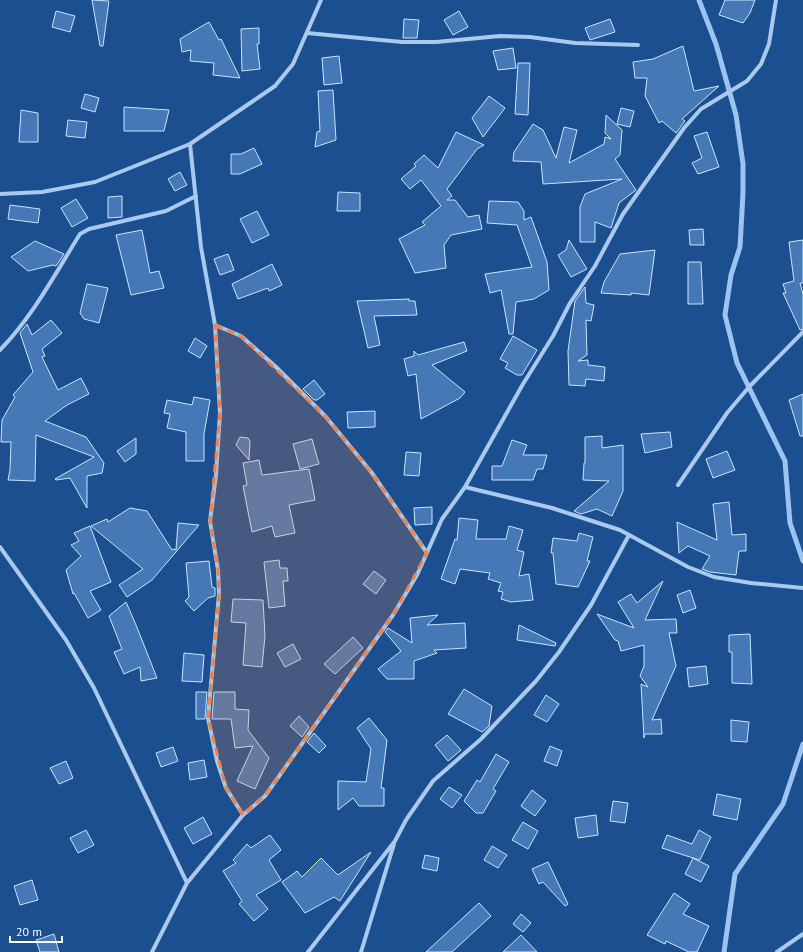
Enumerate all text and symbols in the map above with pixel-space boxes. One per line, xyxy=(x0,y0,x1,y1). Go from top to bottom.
scale bar xyxy=(10,918,62,944)
text: 20 m xyxy=(16,924,42,939)

